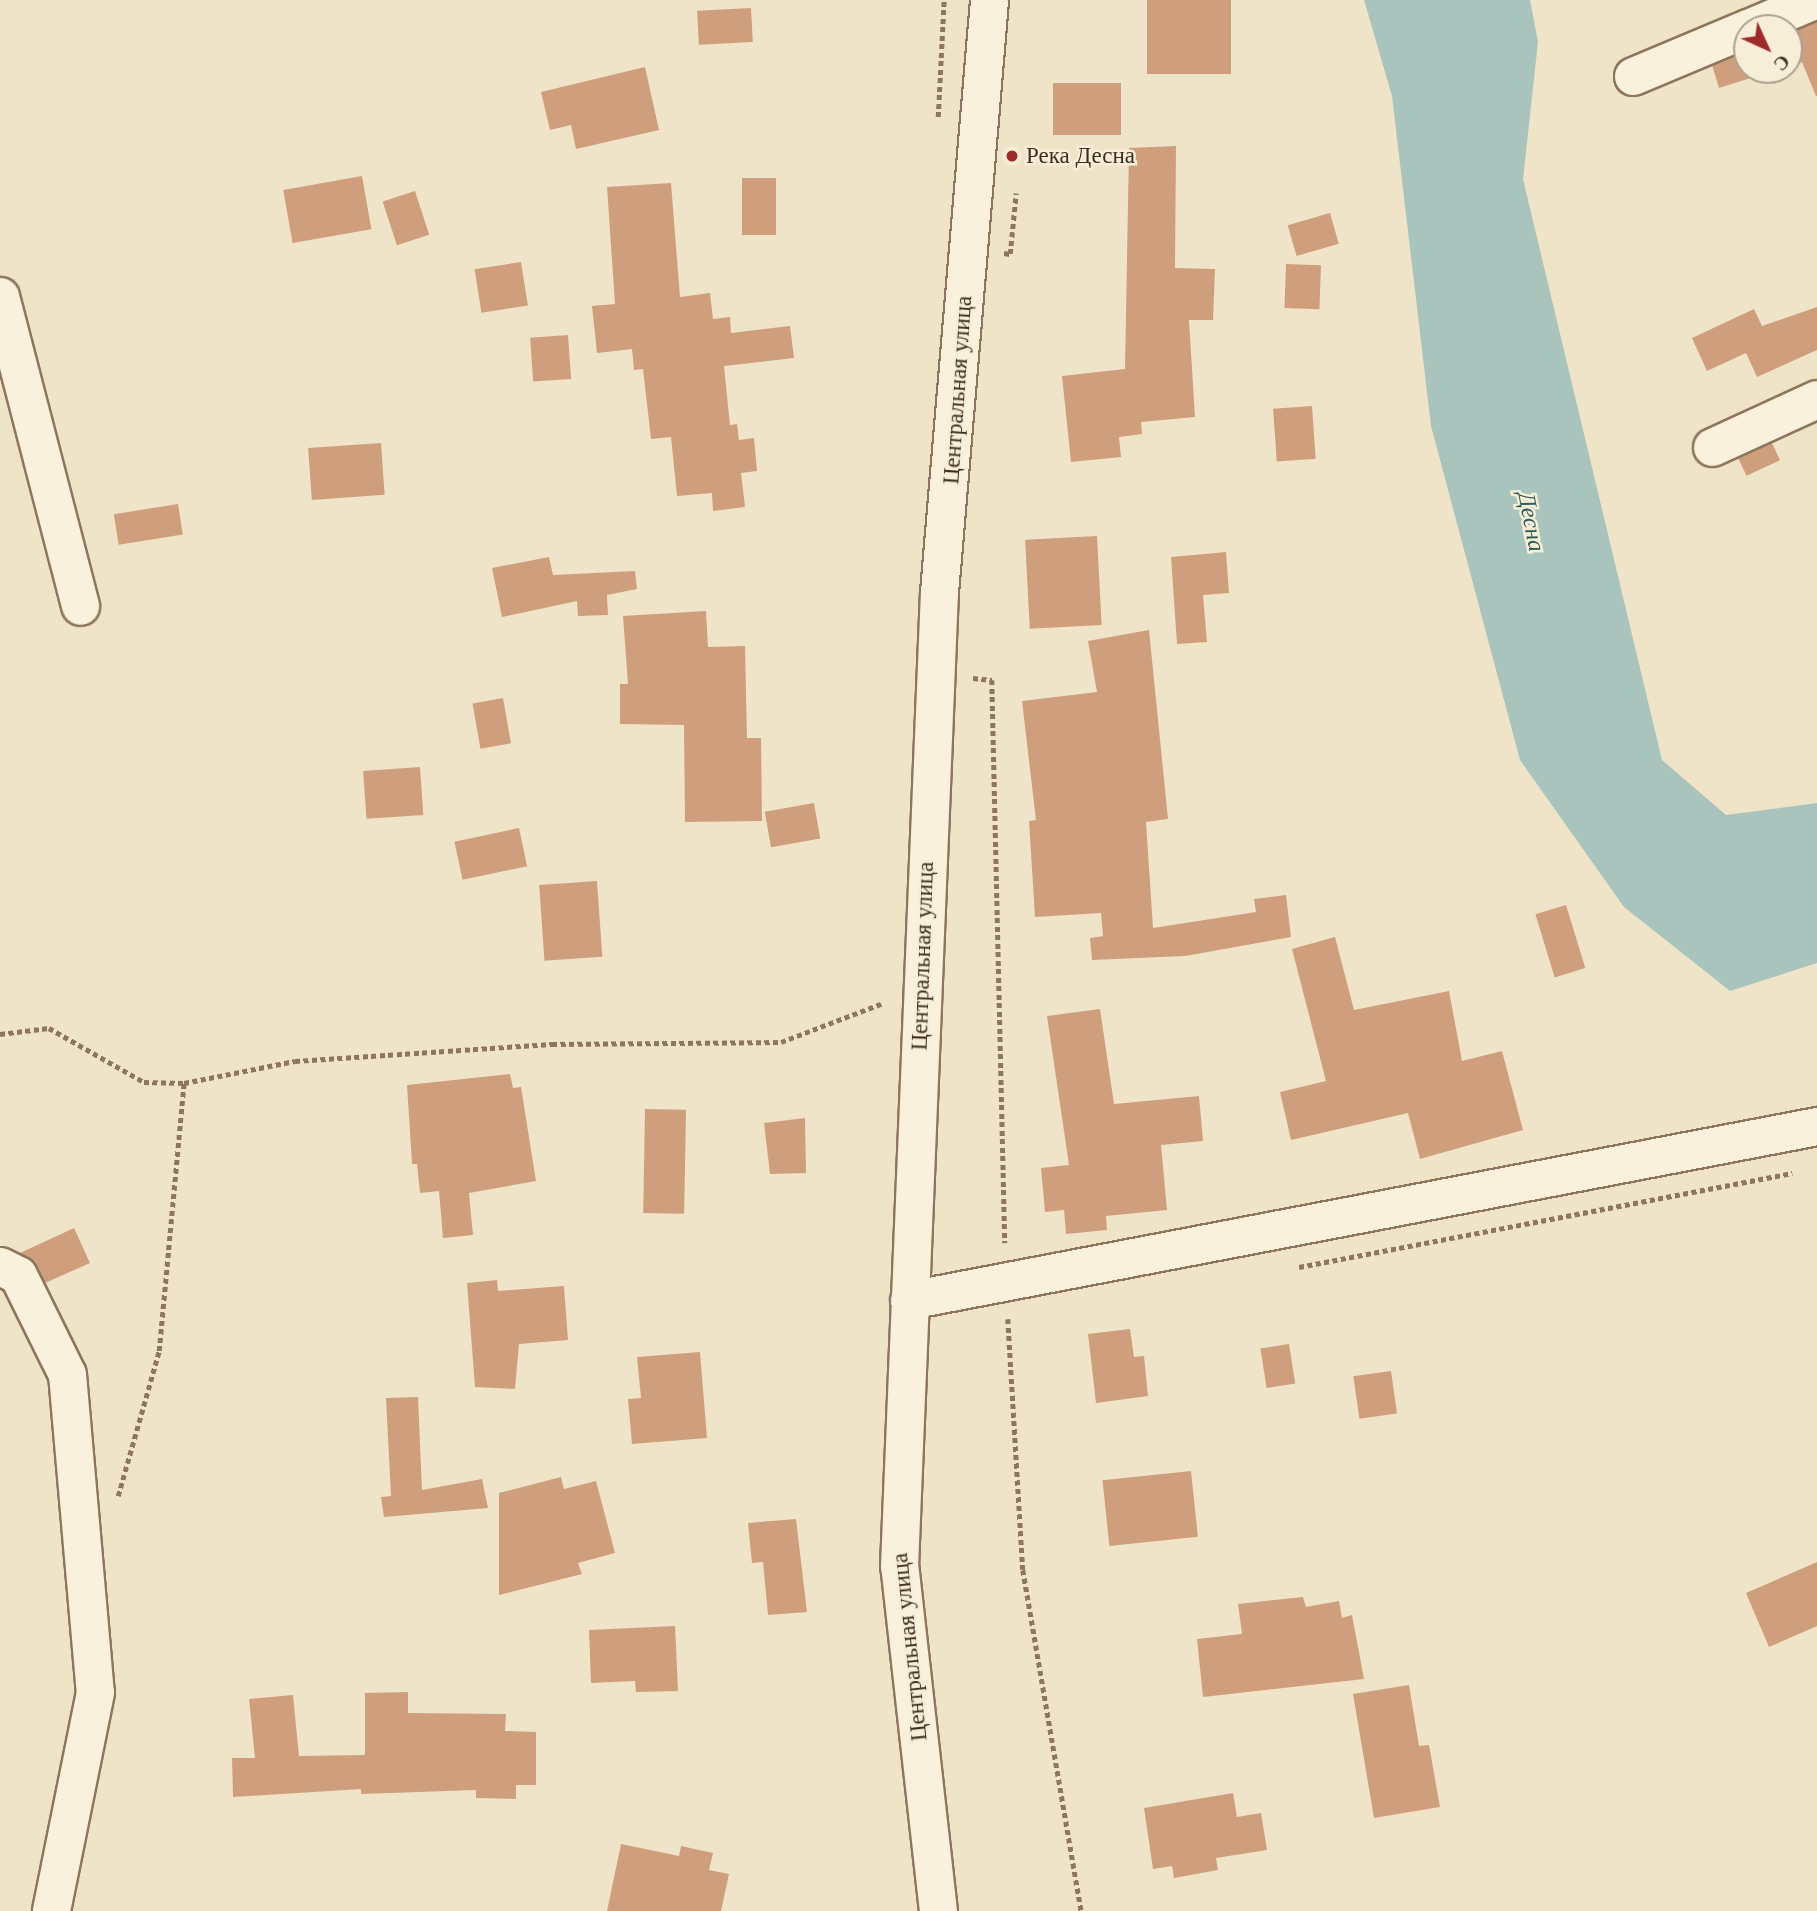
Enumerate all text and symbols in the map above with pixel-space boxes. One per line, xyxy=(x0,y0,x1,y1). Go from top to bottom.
north arrow xyxy=(1733,14,1803,84)
text: С xyxy=(1770,51,1794,75)
place label: Река Десна xyxy=(1026,142,1135,170)
marker: Река Десна xyxy=(1004,148,1020,164)
street label: Центральная улица xyxy=(938,295,978,485)
water label: Десна xyxy=(1511,490,1551,554)
street label: Центральная улица xyxy=(906,861,940,1051)
street label: Центральная улица xyxy=(886,1552,934,1742)

